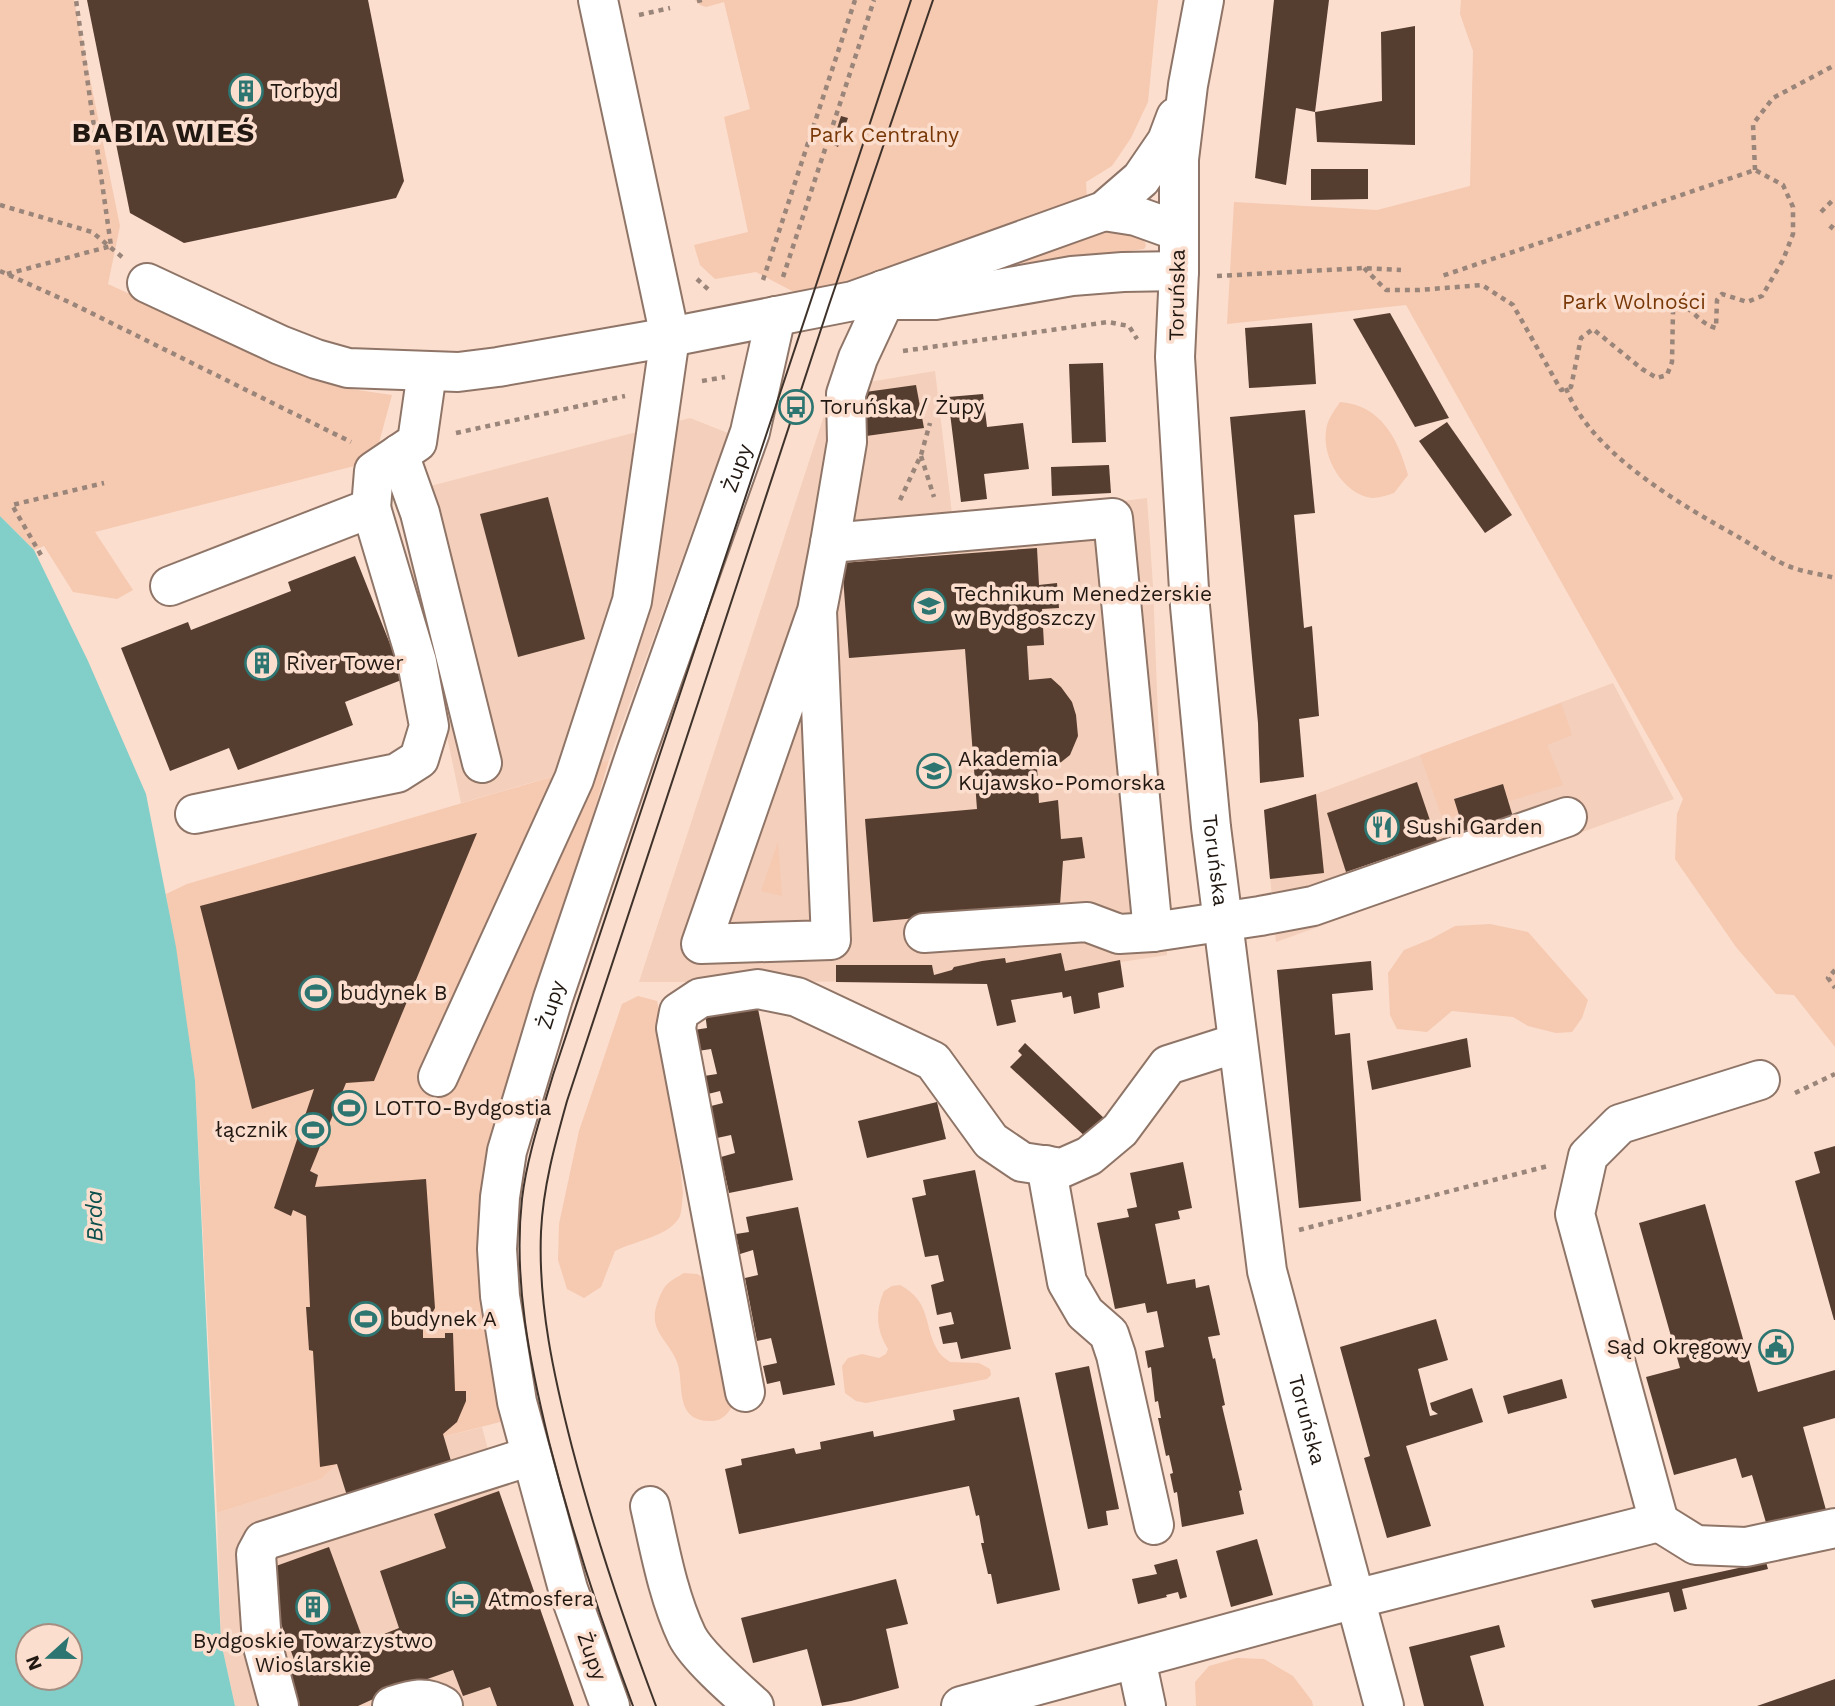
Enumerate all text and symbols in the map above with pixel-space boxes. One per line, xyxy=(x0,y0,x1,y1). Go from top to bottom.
building icon: Torbyd xyxy=(227,72,265,110)
place label: Torbyd xyxy=(270,78,338,103)
district label: BABIA WIEŚ xyxy=(72,116,256,149)
park label: Park Centralny xyxy=(809,122,959,147)
street label: Toruńska xyxy=(1163,249,1190,341)
park label: Park Wolności xyxy=(1562,289,1706,314)
bus stop icon: Toruńska / Żupy xyxy=(777,388,815,426)
place label: Toruńska / Żupy xyxy=(820,394,985,419)
street label: Żupy xyxy=(717,440,757,495)
place label: Technikum Menedżerskie w Bydgoszczy xyxy=(954,581,1212,630)
school or university icon: Technikum Menedżerskie w Bydgoszczy xyxy=(910,587,948,625)
building icon: River Tower xyxy=(243,644,281,682)
place label: River Tower xyxy=(286,650,404,675)
place label: Akademia Kujawsko-Pomorska xyxy=(958,746,1165,795)
school or university icon: Akademia Kujawsko-Pomorska xyxy=(915,752,953,790)
restaurant icon: Sushi Garden xyxy=(1363,808,1401,846)
street label: Toruńska xyxy=(1198,813,1234,908)
place label: Sushi Garden xyxy=(1406,814,1543,839)
sports icon: budynek B xyxy=(297,974,335,1012)
street label: Żupy xyxy=(531,977,570,1032)
place label: budynek B xyxy=(340,980,448,1005)
sports icon: LOTTO-Bydgostia xyxy=(330,1089,368,1127)
place label: LOTTO-Bydgostia xyxy=(374,1095,552,1120)
sports icon: łącznik xyxy=(294,1111,332,1149)
place label: łącznik xyxy=(215,1117,288,1142)
water label: Brda xyxy=(81,1190,108,1242)
sports icon: budynek A xyxy=(347,1300,385,1338)
place label: budynek A xyxy=(390,1306,497,1331)
public building icon: Sąd Okręgowy xyxy=(1757,1328,1795,1366)
place label: Sąd Okręgowy xyxy=(1607,1334,1752,1359)
street label: Toruńska xyxy=(1283,1372,1332,1467)
hotel icon: Atmosfera xyxy=(444,1580,482,1618)
place label: Atmosfera xyxy=(488,1586,594,1611)
building icon: Bydgoskie Towarzystwo Wioślarskie xyxy=(294,1588,332,1626)
north arrow xyxy=(14,1622,84,1692)
place label: Bydgoskie Towarzystwo Wioślarskie xyxy=(193,1628,433,1677)
street label: Żupy xyxy=(572,1628,613,1684)
text: N xyxy=(20,1652,47,1674)

